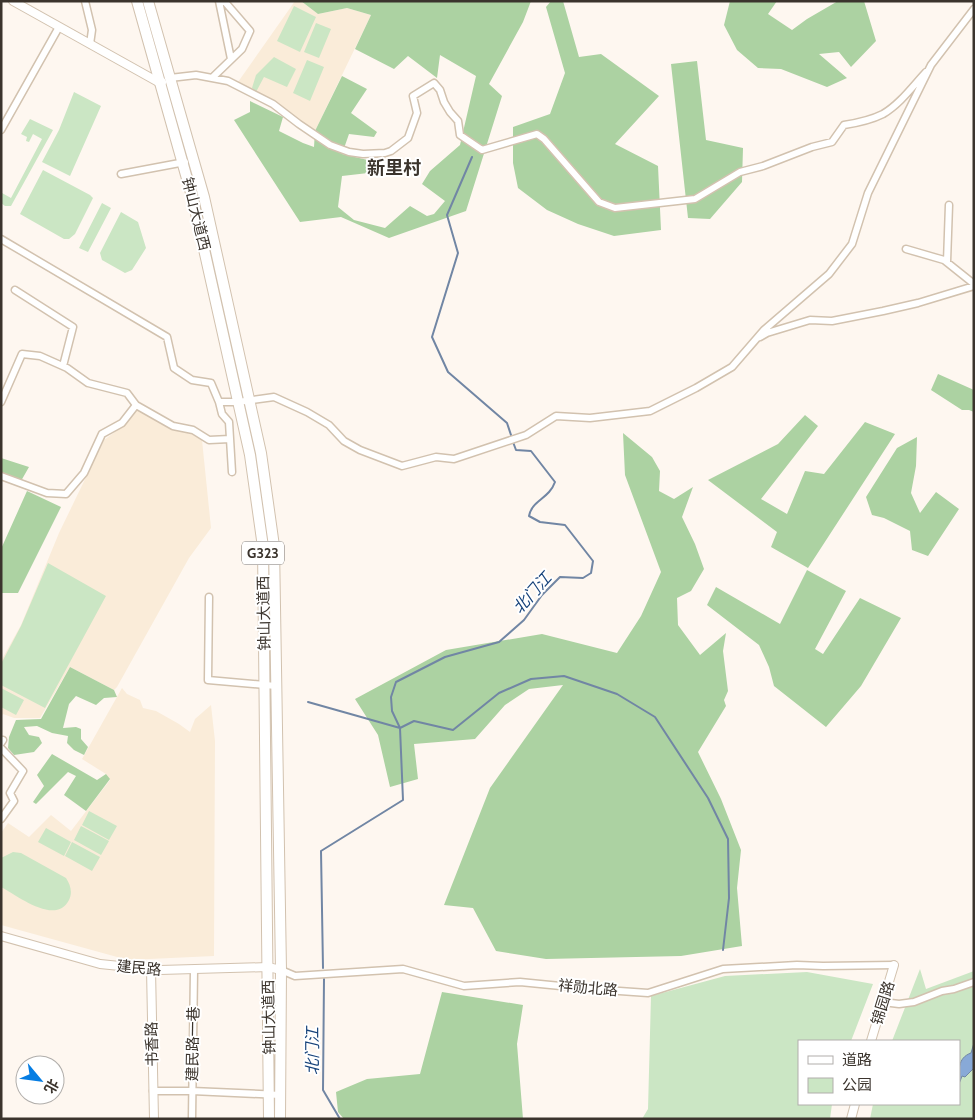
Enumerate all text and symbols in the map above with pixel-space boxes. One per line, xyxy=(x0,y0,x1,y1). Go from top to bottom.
district label: 新里村 xyxy=(367,157,421,179)
street label: 钟山大道西 xyxy=(178,175,214,253)
road number: G323 xyxy=(242,542,284,564)
water label: 北门江 xyxy=(509,567,556,617)
street label: 钟山大道西 xyxy=(254,575,274,651)
street label: 建民路 xyxy=(116,957,162,979)
street label: 祥勋北路 xyxy=(557,976,619,1000)
street label: 钟山大道西 xyxy=(259,979,279,1055)
street label: 锦园路 xyxy=(868,979,898,1027)
street label: 建民路一巷 xyxy=(183,1006,203,1082)
street label: 书香路 xyxy=(143,1021,161,1067)
water label: 北门江 xyxy=(303,1025,322,1075)
legend xyxy=(798,1040,960,1105)
text: 道路 xyxy=(842,1051,872,1069)
north arrow xyxy=(15,1055,65,1105)
text: 北 xyxy=(40,1076,63,1097)
text: 公园 xyxy=(842,1076,872,1094)

